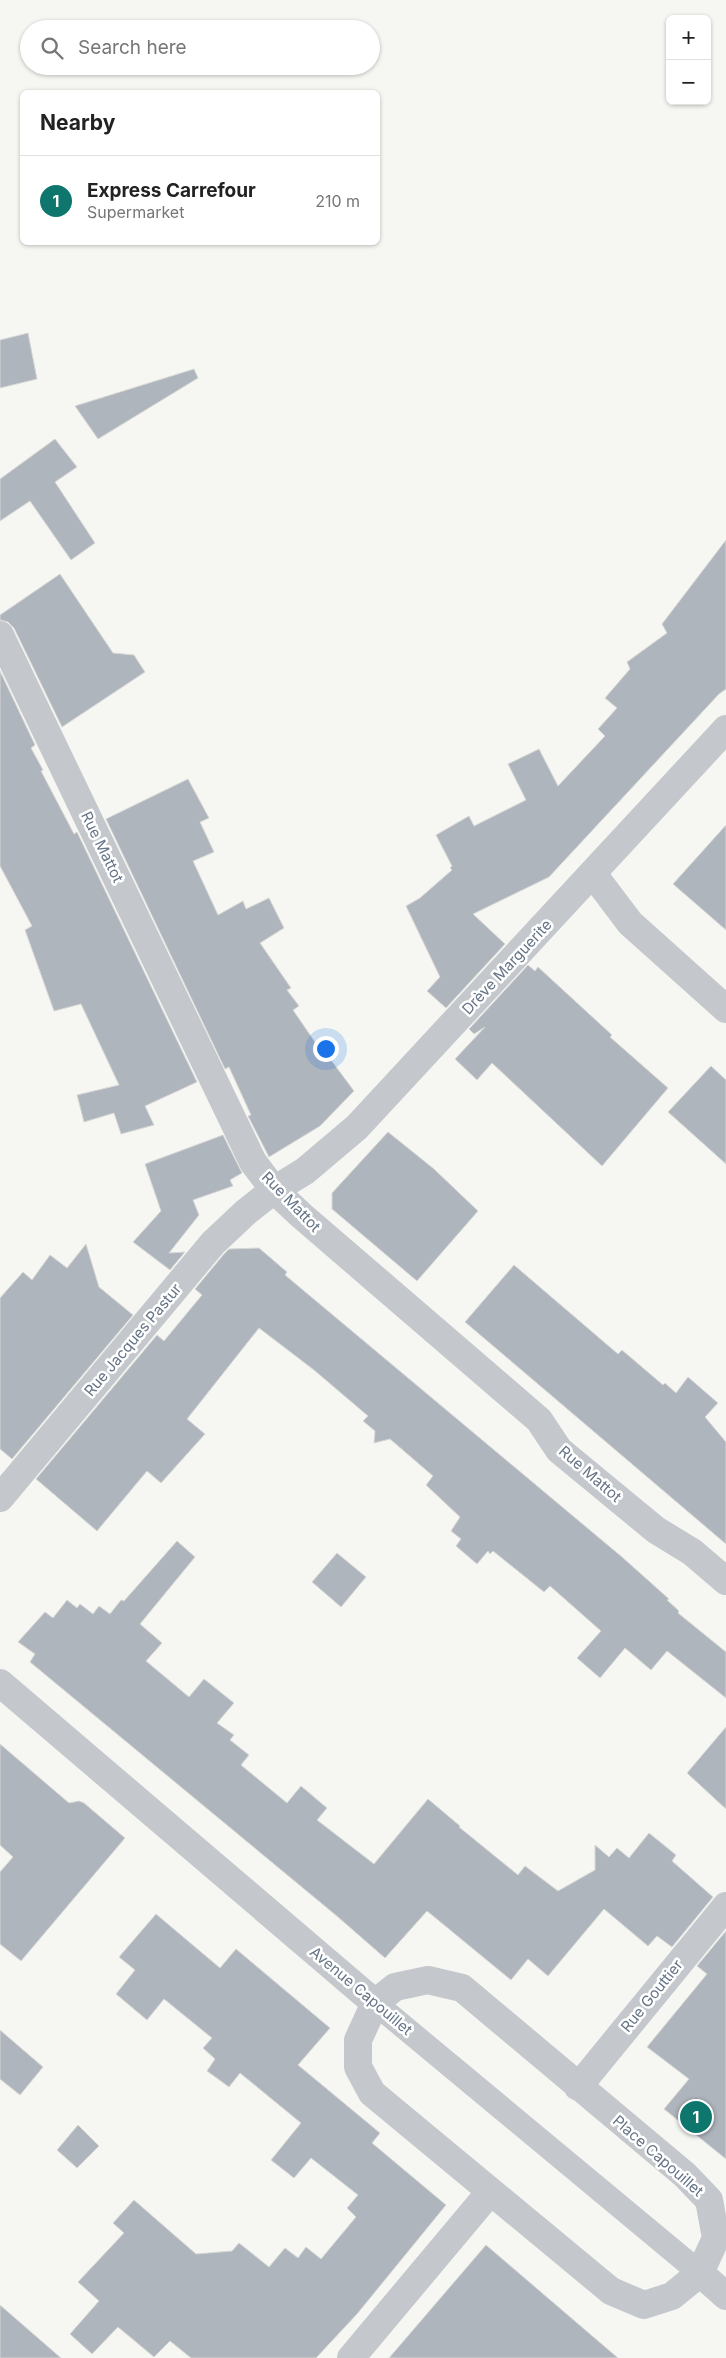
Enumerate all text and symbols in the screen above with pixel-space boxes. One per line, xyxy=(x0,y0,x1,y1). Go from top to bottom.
map controls xyxy=(666,15,711,105)
button: + xyxy=(666,15,711,60)
search box xyxy=(20,20,380,75)
icon: search xyxy=(38,34,66,62)
text: Search here xyxy=(78,36,187,59)
button: − xyxy=(666,60,711,105)
text: Nearby xyxy=(40,110,115,135)
text: Express Carrefour xyxy=(87,179,256,202)
text: 1 xyxy=(53,191,59,211)
text: 210 m xyxy=(315,191,360,211)
text: Supermarket xyxy=(87,202,184,222)
street label: Rue Mattot xyxy=(77,808,128,885)
street label: Drève Marguerite xyxy=(458,915,556,1018)
your location xyxy=(313,1036,339,1062)
street label: Rue Mattot xyxy=(258,1167,325,1236)
street label: Rue Jacques Pastur xyxy=(80,1279,186,1400)
street label: Rue Mattot xyxy=(555,1441,626,1506)
street label: Avenue Capouillet xyxy=(306,1942,416,2039)
street label: Rue Gouttier xyxy=(617,1955,687,2036)
pin: 1 xyxy=(680,2098,712,2136)
street label: Place Capouillet xyxy=(609,2111,708,2200)

